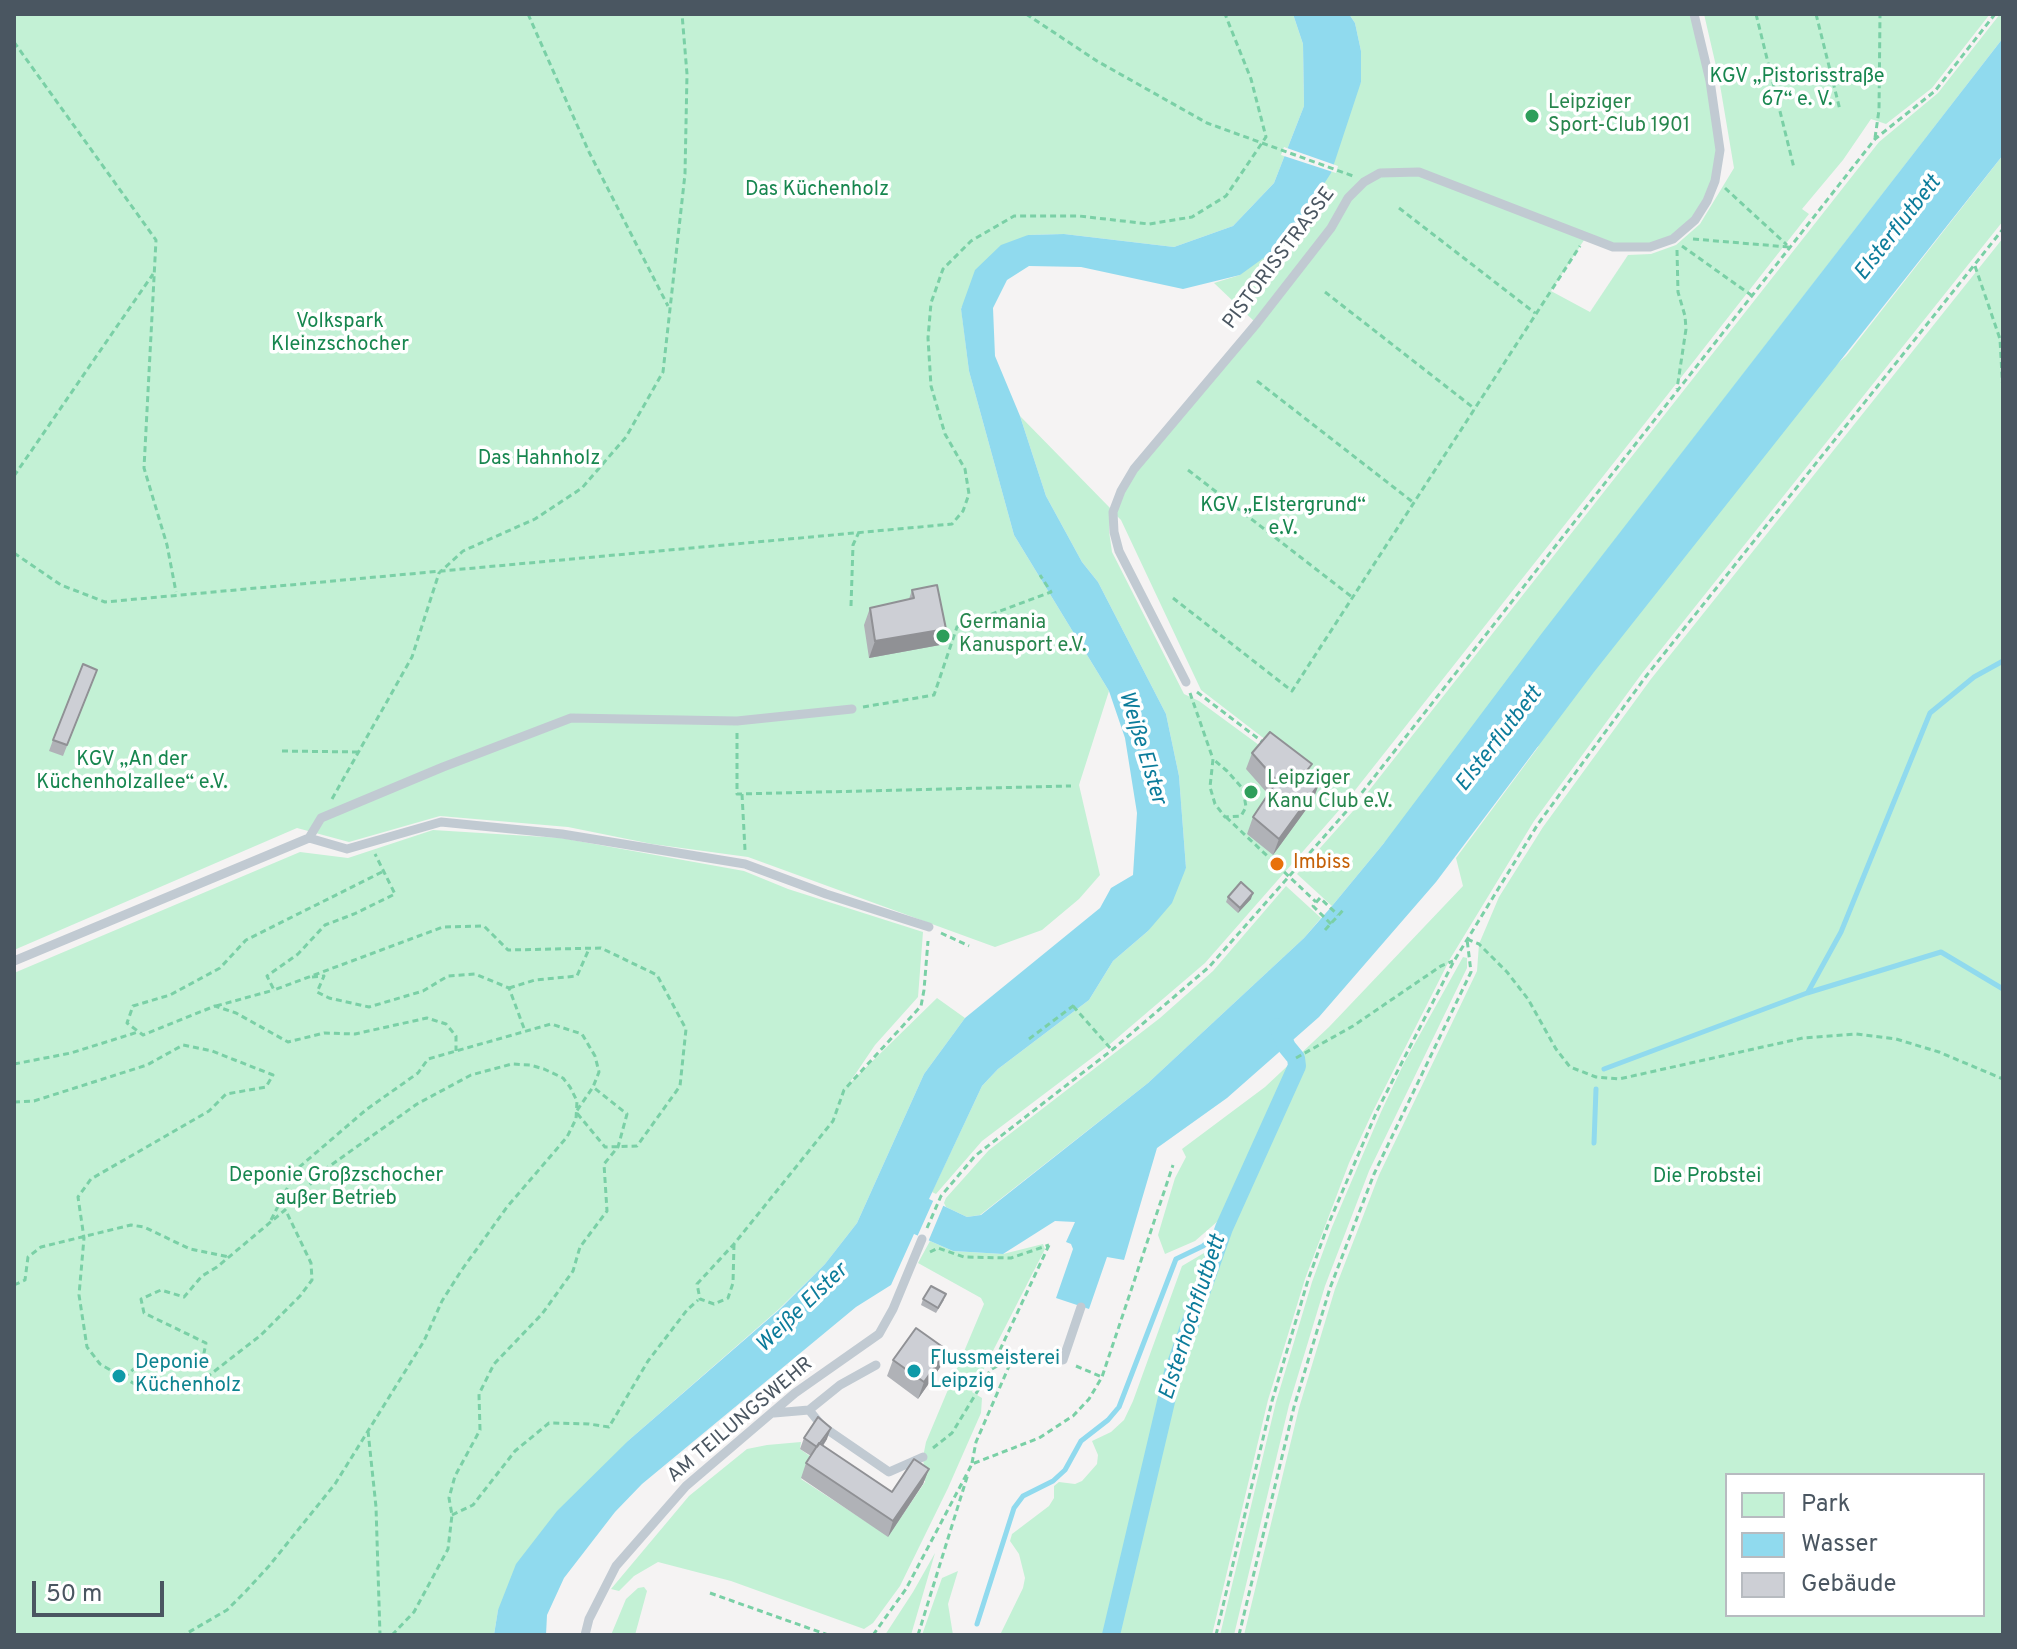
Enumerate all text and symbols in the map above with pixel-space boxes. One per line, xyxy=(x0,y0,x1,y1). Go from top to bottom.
park label: KGV „Pistorisstraße 67“ e. V. xyxy=(1710,66,1884,113)
place label: Leipziger Sport-Club 1901 xyxy=(1548,92,1690,139)
marker: Leipziger Sport-Club 1901 xyxy=(1523,107,1541,125)
water label: Elsterflutbett xyxy=(1850,171,1948,287)
park label: Das Küchenholz xyxy=(745,179,889,203)
street label: PISTORISSTRASSE xyxy=(1219,183,1341,335)
park label: Volkspark Kleinzschocher xyxy=(271,311,409,358)
park label: Das Hahnholz xyxy=(478,448,600,472)
park label: KGV „Elstergrund“ e.V. xyxy=(1200,495,1366,542)
place label: Germania Kanusport e.V. xyxy=(959,612,1086,659)
marker: Germania Kanusport e.V. xyxy=(934,627,952,645)
water label: Elsterflutbett xyxy=(1451,682,1549,798)
water label: Weiße Elster xyxy=(1111,688,1171,808)
park label: KGV „An der Küchenholzallee“ e.V. xyxy=(36,749,228,796)
place label: Leipziger Kanu Club e.V. xyxy=(1267,768,1392,815)
marker: Leipziger Kanu Club e.V. xyxy=(1242,783,1260,801)
place label: Imbiss xyxy=(1293,852,1351,876)
marker: Imbiss xyxy=(1268,855,1286,873)
park label: Deponie Großzschocher außer Betrieb xyxy=(229,1165,443,1212)
park label: Die Probstei xyxy=(1653,1166,1761,1190)
water label: Elsterhochflutbett xyxy=(1155,1232,1233,1404)
water label: Weiße Elster xyxy=(752,1259,854,1359)
place label: Flussmeisterei Leipzig xyxy=(930,1348,1060,1395)
place label: Deponie Küchenholz xyxy=(135,1352,241,1399)
street label: AM TEILUNGSWEHR xyxy=(663,1353,819,1489)
marker: Flussmeisterei Leipzig xyxy=(905,1362,923,1380)
marker: Deponie Küchenholz xyxy=(110,1367,128,1385)
legend xyxy=(1725,1473,1985,1617)
text: Park xyxy=(1801,1490,1851,1520)
text: Wasser xyxy=(1801,1530,1878,1560)
scale bar xyxy=(36,1565,168,1615)
text: Gebäude xyxy=(1801,1570,1896,1600)
text: 50 m xyxy=(46,1580,102,1610)

